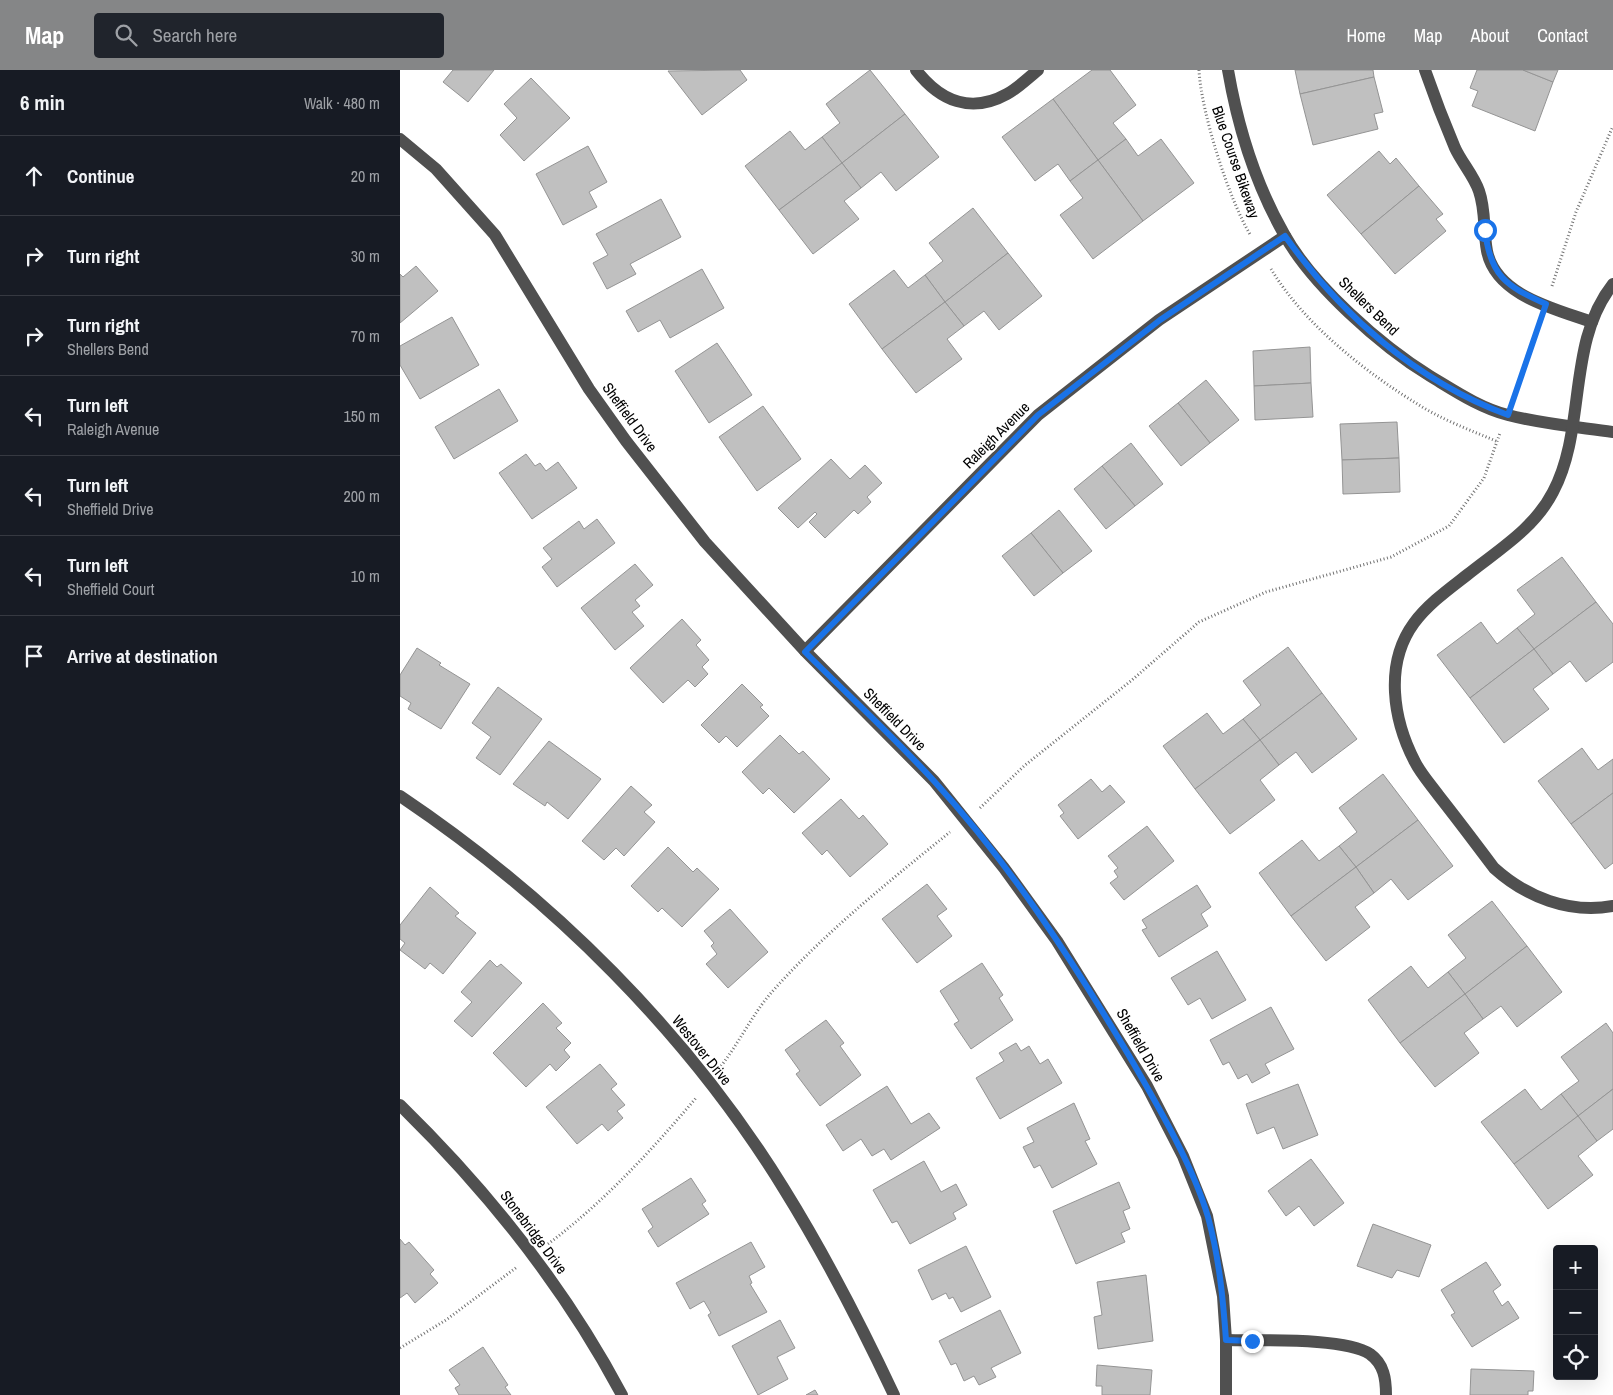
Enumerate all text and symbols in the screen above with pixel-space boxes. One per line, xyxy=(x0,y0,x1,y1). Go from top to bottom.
search box xyxy=(94,13,444,58)
text: Map xyxy=(25,19,64,51)
icon: search xyxy=(112,21,140,49)
text: Search here xyxy=(152,22,237,48)
text: Home xyxy=(1346,23,1386,48)
text: Map xyxy=(1414,23,1443,48)
text: About xyxy=(1471,23,1509,48)
text: Contact xyxy=(1537,23,1588,48)
text: 6 min xyxy=(20,88,65,117)
text: Walk · 480 m xyxy=(304,92,380,114)
street label: Blue Course Bikeway xyxy=(1207,103,1265,222)
icon: ahead xyxy=(20,162,48,190)
text: Continue xyxy=(67,163,135,189)
text: 20 m xyxy=(351,165,380,187)
route start xyxy=(1474,219,1497,242)
icon: right xyxy=(20,242,48,270)
text: Turn right xyxy=(67,243,139,269)
text: 30 m xyxy=(351,245,380,267)
street label: Shellers Bend xyxy=(1334,272,1404,340)
text: Turn right xyxy=(67,312,139,338)
icon: right xyxy=(20,322,48,350)
text: 70 m xyxy=(351,325,380,347)
text: Shellers Bend xyxy=(67,338,149,360)
street label: Sheffield Drive xyxy=(598,378,662,456)
text: Turn left xyxy=(67,392,128,418)
street label: Raleigh Avenue xyxy=(958,397,1034,473)
icon: left xyxy=(20,402,48,430)
text: 150 m xyxy=(344,405,380,427)
text: Raleigh Avenue xyxy=(67,418,159,440)
text: Turn left xyxy=(67,472,128,498)
icon: left xyxy=(20,482,48,510)
text: 200 m xyxy=(344,485,380,507)
text: Sheffield Drive xyxy=(67,498,154,520)
text: Turn left xyxy=(67,552,128,578)
icon: left xyxy=(20,562,48,590)
text: 10 m xyxy=(351,565,380,587)
text: Sheffield Court xyxy=(67,578,154,600)
icon: arrive xyxy=(20,642,48,670)
text: Arrive at destination xyxy=(67,643,218,669)
street label: Sheffield Drive xyxy=(859,683,931,755)
street label: Sheffield Drive xyxy=(1112,1005,1170,1086)
street label: Westover Drive xyxy=(667,1011,737,1090)
street label: Stonebridge Drive xyxy=(496,1186,573,1278)
map controls xyxy=(1553,1245,1598,1380)
button: + xyxy=(1553,1245,1598,1290)
button: − xyxy=(1553,1290,1598,1335)
route end xyxy=(1241,1330,1264,1353)
button: locate xyxy=(1553,1335,1598,1380)

